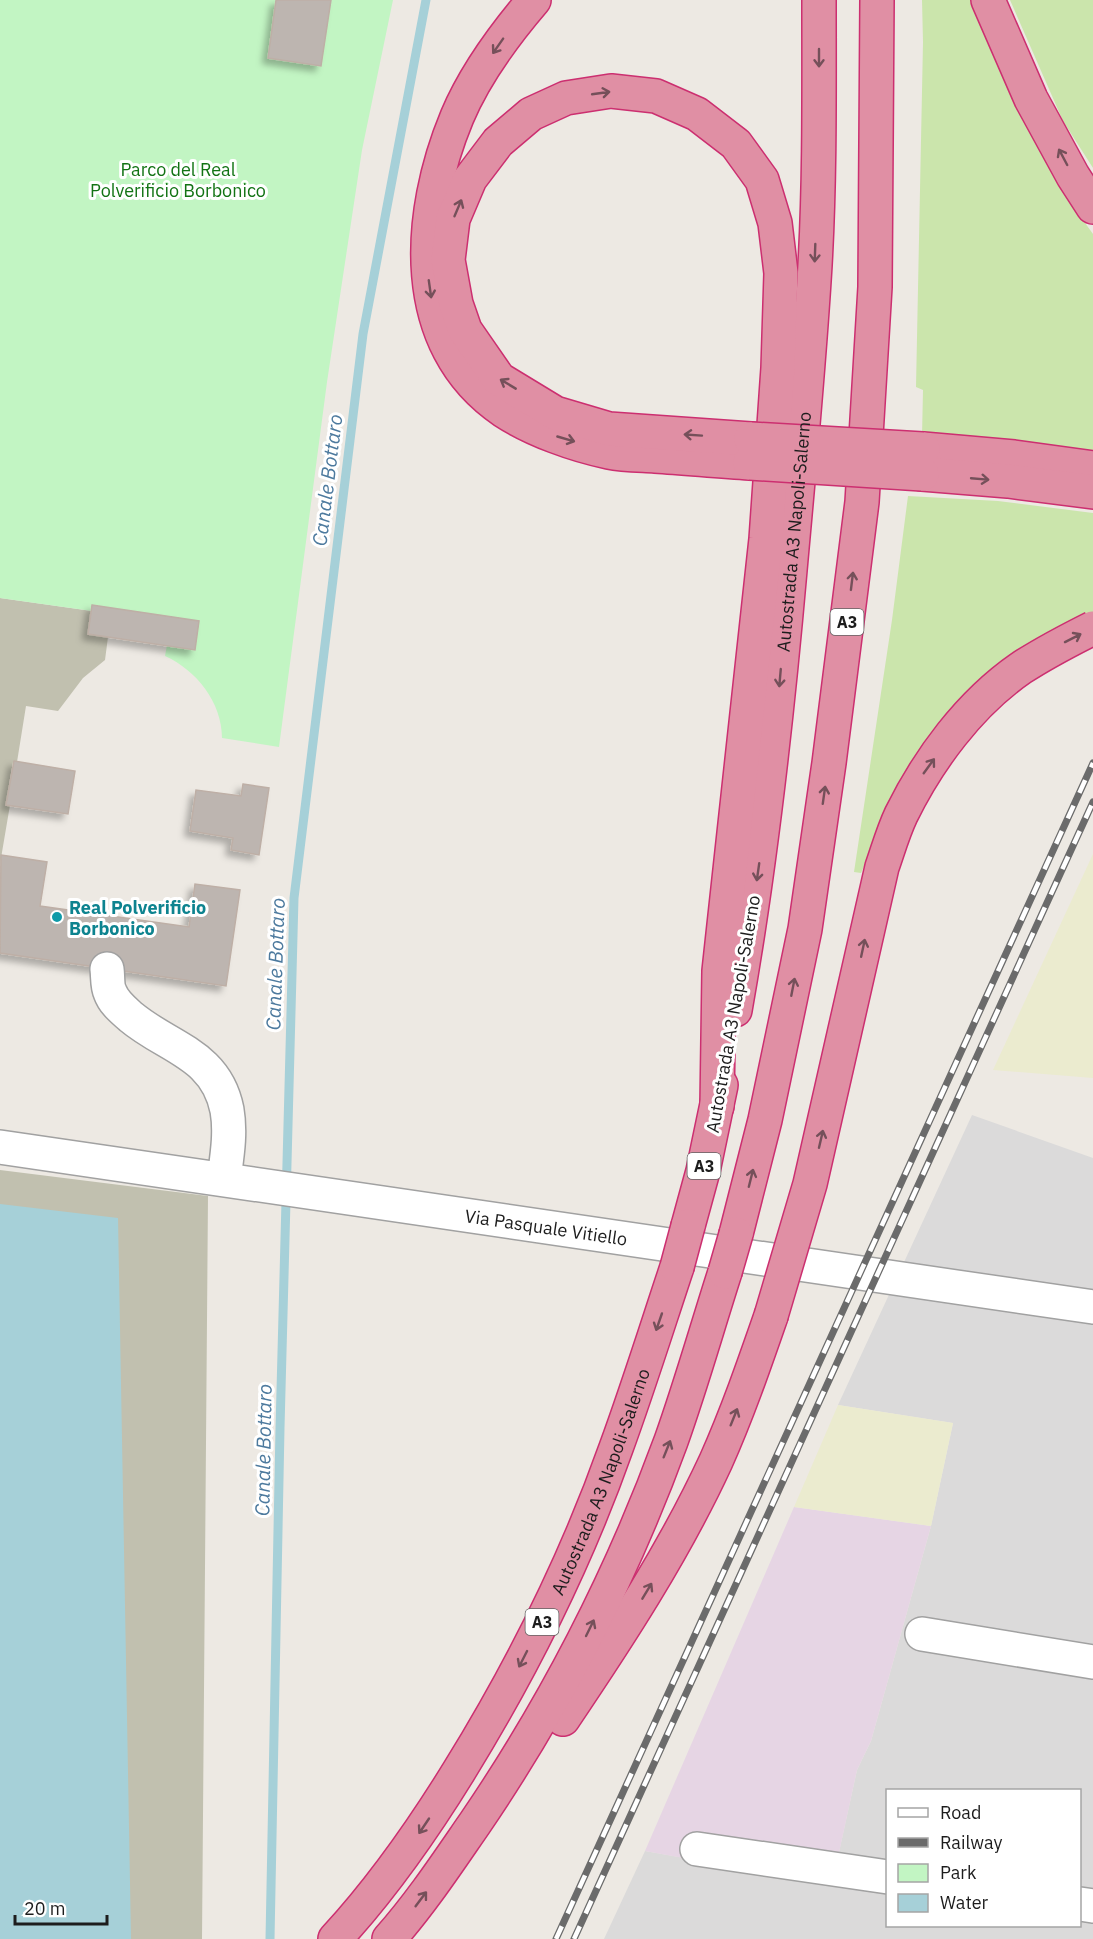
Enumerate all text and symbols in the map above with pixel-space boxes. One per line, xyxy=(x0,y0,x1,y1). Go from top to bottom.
one-way arrow xyxy=(492,37,504,54)
one-way arrow xyxy=(813,48,825,68)
one-way arrow xyxy=(590,87,610,98)
one-way arrow xyxy=(1057,149,1069,166)
park label: Parco del Real Polverificio Borbonico xyxy=(90,158,266,202)
one-way arrow xyxy=(453,200,464,218)
one-way arrow xyxy=(810,243,821,263)
one-way arrow xyxy=(425,278,436,298)
one-way arrow xyxy=(500,378,517,390)
street label: Autostrada A3 Napoli-Salerno xyxy=(771,411,816,653)
water label: Canale Bottaro xyxy=(306,413,348,547)
one-way arrow xyxy=(683,429,703,440)
one-way arrow xyxy=(556,434,575,445)
one-way arrow xyxy=(969,474,989,485)
one-way arrow xyxy=(847,571,858,591)
road number: A3 xyxy=(830,609,864,635)
one-way arrow xyxy=(1063,632,1081,643)
one-way arrow xyxy=(774,668,785,687)
one-way arrow xyxy=(923,759,935,775)
one-way arrow xyxy=(818,786,829,805)
one-way arrow xyxy=(752,861,763,881)
street label: Autostrada A3 Napoli-Salerno xyxy=(701,893,765,1135)
place label: Real Polverificio Borbonico xyxy=(69,896,206,940)
water label: Canale Bottaro xyxy=(259,897,291,1031)
marker: Real Polverificio Borbonico xyxy=(50,910,64,924)
one-way arrow xyxy=(858,939,869,959)
one-way arrow xyxy=(788,978,799,998)
one-way arrow xyxy=(815,1129,827,1148)
road number: A3 xyxy=(688,1153,720,1179)
one-way arrow xyxy=(745,1169,757,1188)
street label: Via Pasquale Vitiello xyxy=(463,1204,629,1250)
one-way arrow xyxy=(652,1313,663,1331)
street label: Autostrada A3 Napoli-Salerno xyxy=(545,1365,654,1598)
water label: Canale Bottaro xyxy=(248,1384,278,1516)
one-way arrow xyxy=(729,1408,740,1426)
one-way arrow xyxy=(662,1441,673,1459)
one-way arrow xyxy=(641,1583,653,1600)
road number: A3 xyxy=(526,1609,558,1635)
one-way arrow xyxy=(584,1620,596,1638)
one-way arrow xyxy=(517,1650,529,1668)
legend xyxy=(886,1789,1081,1927)
text: Road xyxy=(940,1801,981,1824)
one-way arrow xyxy=(418,1818,430,1834)
text: Railway xyxy=(940,1831,1002,1854)
text: Park xyxy=(940,1861,977,1884)
scale bar xyxy=(15,1888,106,1926)
one-way arrow xyxy=(414,1891,427,1907)
text: Water xyxy=(940,1891,989,1914)
text: 20 m xyxy=(24,1897,66,1920)

